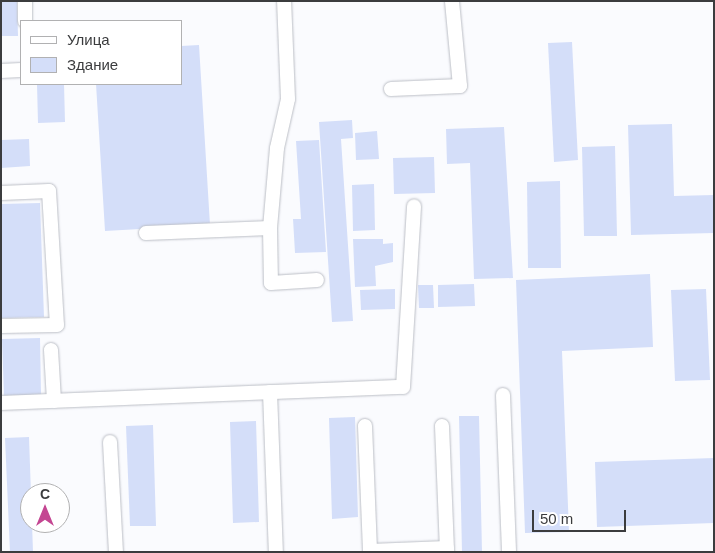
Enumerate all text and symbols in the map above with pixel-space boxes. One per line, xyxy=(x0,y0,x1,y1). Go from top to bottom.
legend xyxy=(20,20,182,85)
text: Улица xyxy=(67,31,110,48)
text: Здание xyxy=(67,56,118,73)
north arrow xyxy=(20,483,70,533)
text: С xyxy=(40,486,50,502)
scale bar xyxy=(535,500,629,532)
text: 50 m xyxy=(540,510,573,527)

